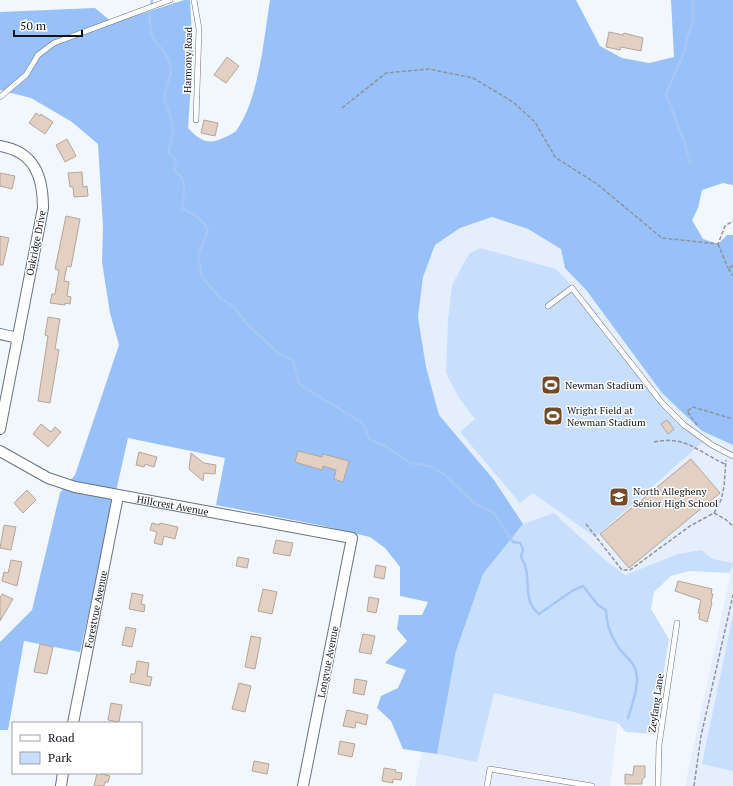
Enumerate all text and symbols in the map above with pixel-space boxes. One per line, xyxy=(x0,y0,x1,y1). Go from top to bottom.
scale bar xyxy=(14,12,82,38)
text: 50 m xyxy=(20,18,47,33)
street label: Harmony Road xyxy=(181,26,195,93)
street label: Oakridge Drive xyxy=(23,209,49,277)
sports icon: Newman Stadium xyxy=(540,374,562,396)
place label: Newman Stadium xyxy=(565,379,644,392)
place label: Wright Field at Newman Stadium xyxy=(567,404,646,429)
sports icon: Wright Field at Newman Stadium xyxy=(542,405,564,427)
place label: North Allegheny Senior High School xyxy=(633,485,718,510)
school or university icon: North Allegheny Senior High School xyxy=(608,486,630,508)
street label: Hillcrest Avenue xyxy=(136,492,210,518)
street label: Forestvue Avenue xyxy=(82,569,110,649)
street label: Longvue Avenue xyxy=(315,625,341,699)
street label: Zeyfang Lane xyxy=(645,673,667,733)
legend xyxy=(12,722,142,774)
text: Road xyxy=(48,730,75,745)
text: Park xyxy=(48,750,73,765)

